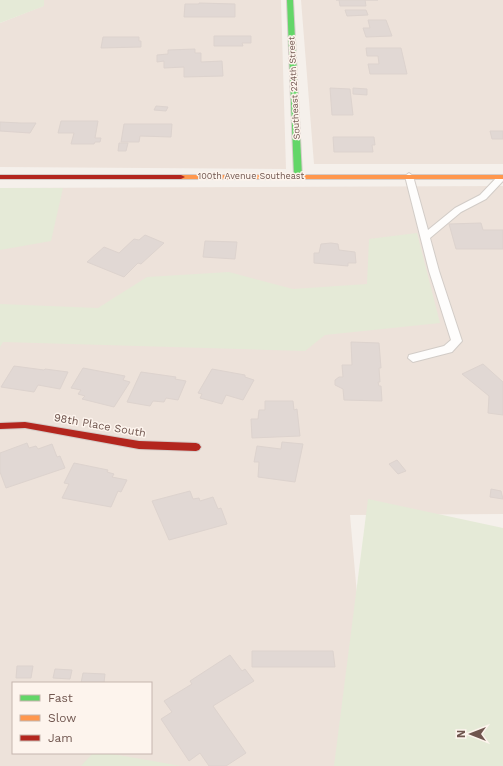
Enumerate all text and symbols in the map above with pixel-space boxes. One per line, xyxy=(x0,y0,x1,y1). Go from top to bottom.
street label: Southeast 224th Street xyxy=(286,36,302,140)
street label: 100th Avenue Southeast xyxy=(198,171,304,181)
street label: 98th Place South xyxy=(53,411,147,440)
legend xyxy=(12,682,152,754)
text: Fast xyxy=(48,691,73,705)
text: Slow xyxy=(48,711,76,725)
north arrow xyxy=(451,714,491,754)
text: N xyxy=(455,730,468,738)
text: Jam xyxy=(48,731,73,745)

